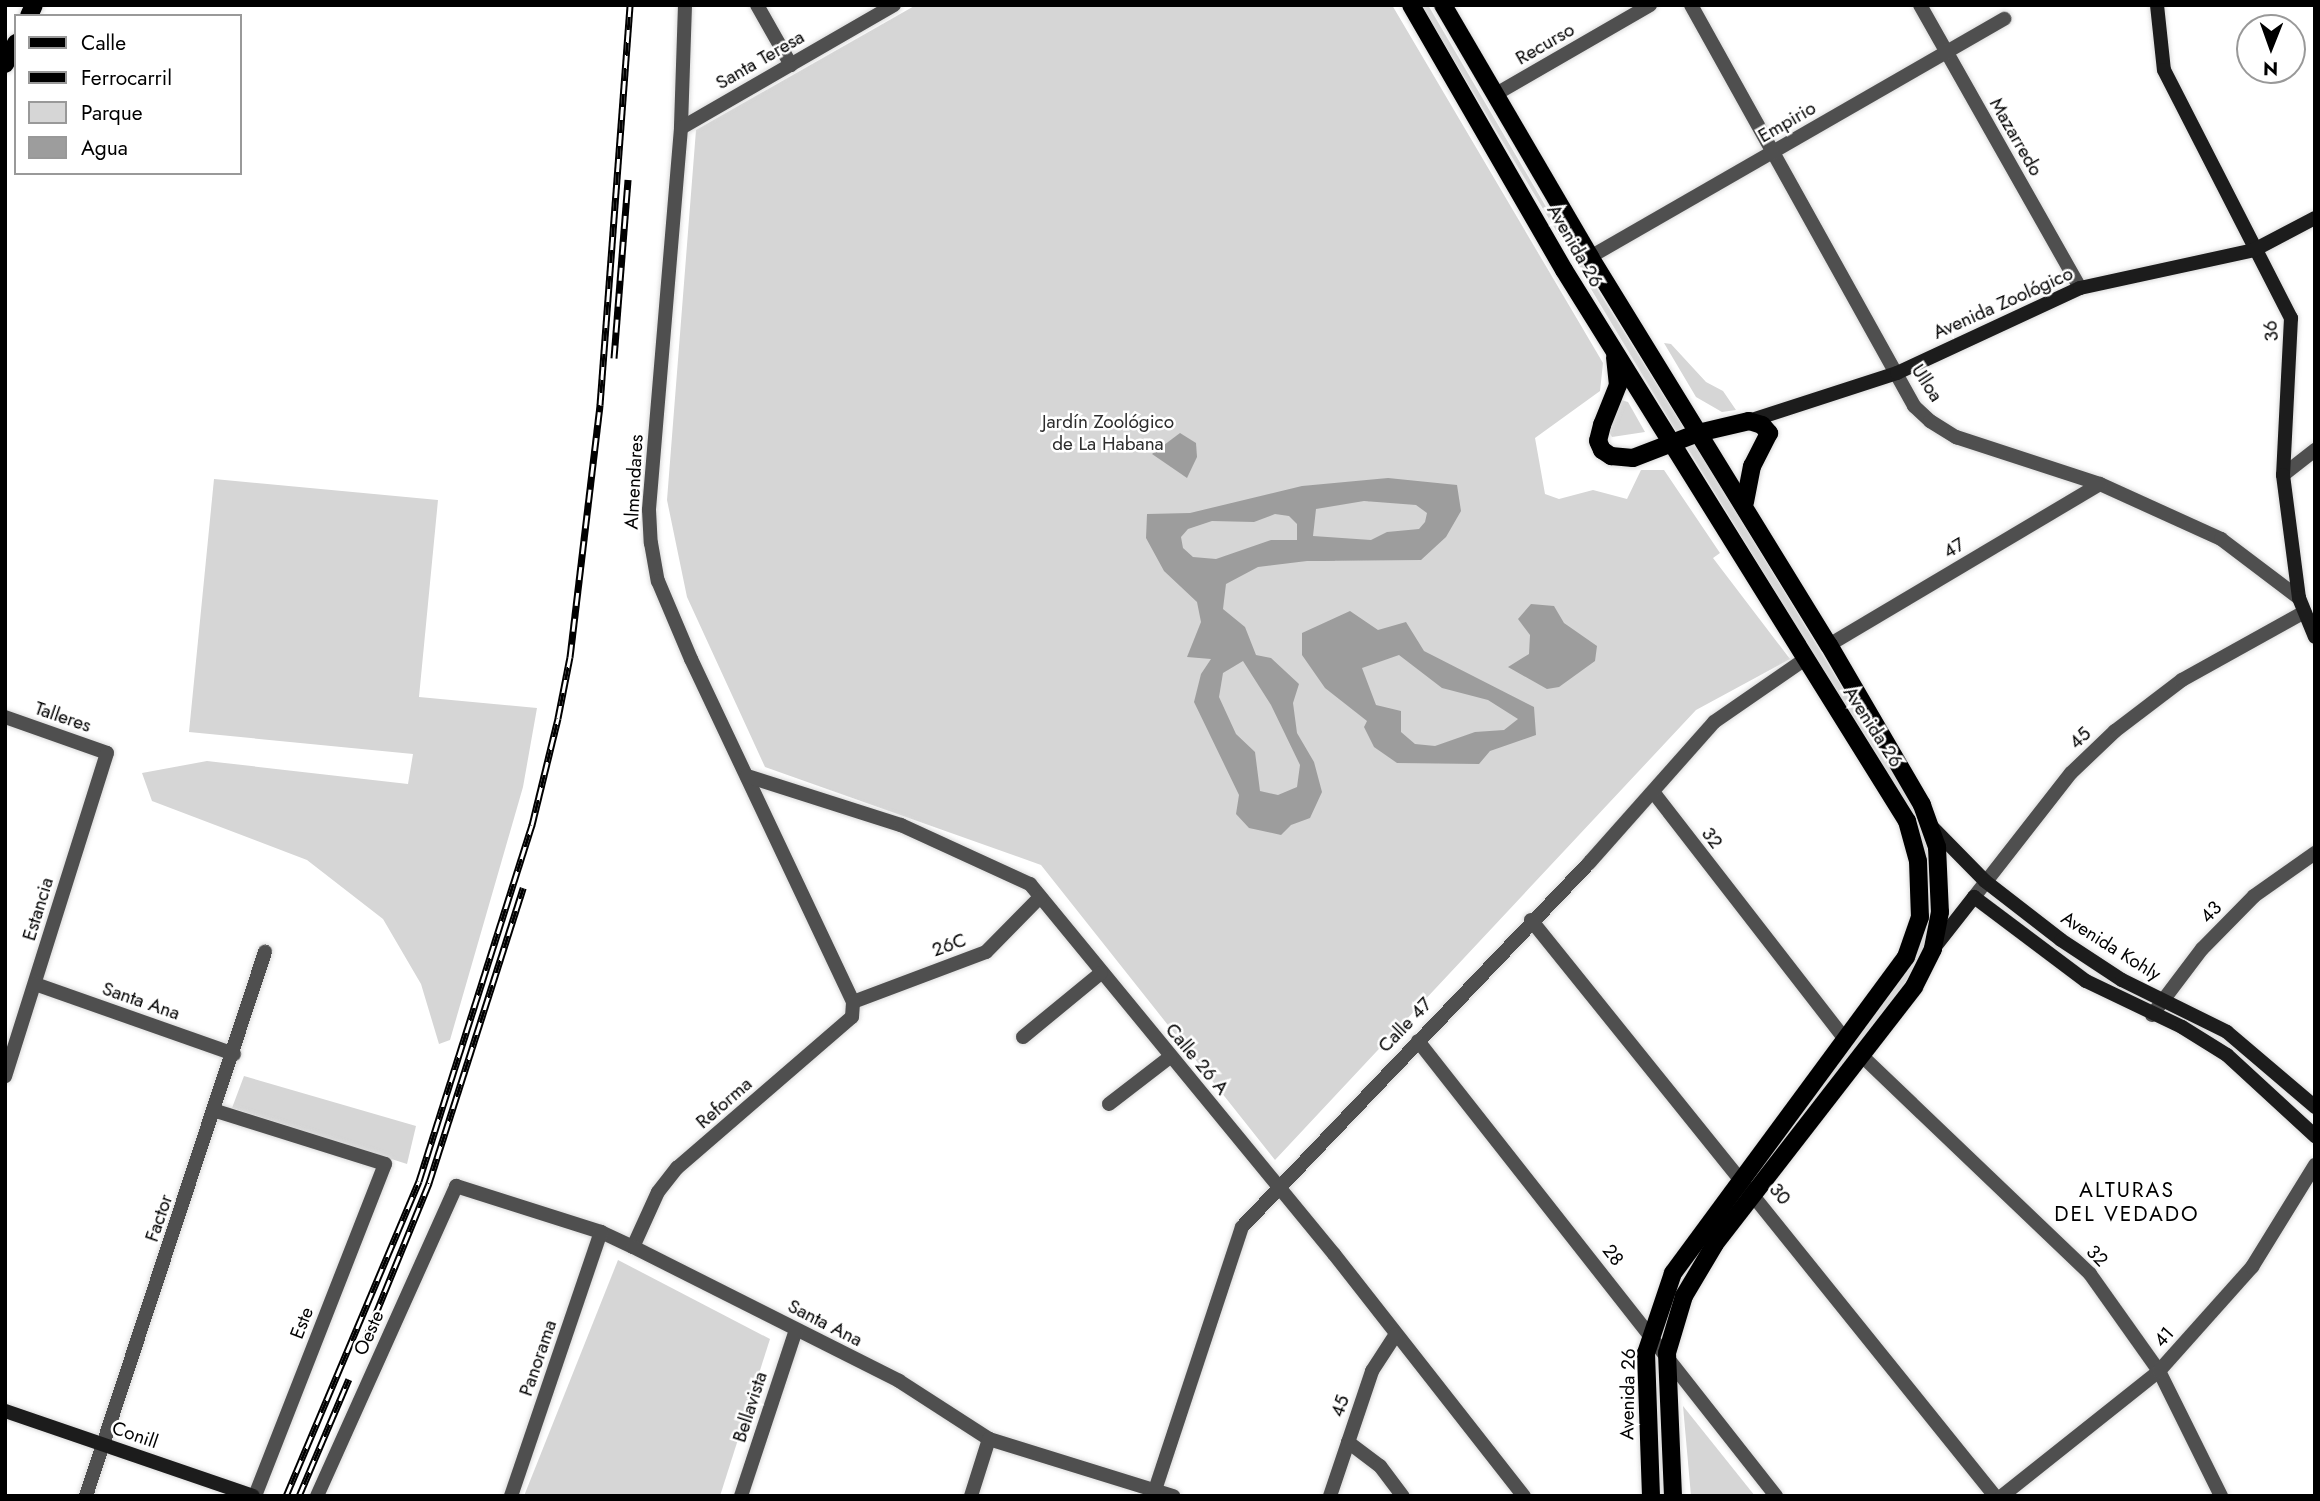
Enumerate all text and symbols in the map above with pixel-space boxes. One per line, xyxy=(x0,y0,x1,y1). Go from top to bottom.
legend xyxy=(14,14,242,175)
north arrow xyxy=(2236,14,2306,84)
street label: Recurso xyxy=(1512,18,1578,70)
street label: Santa Teresa xyxy=(712,26,808,94)
text: Calle xyxy=(81,28,126,58)
text: N xyxy=(2263,55,2278,82)
text: Ferrocarril xyxy=(81,63,172,93)
street label: Mazarredo xyxy=(1985,94,2047,180)
street label: Empirio xyxy=(1754,96,1820,148)
text: Parque xyxy=(81,98,143,128)
text: Agua xyxy=(81,133,128,163)
street label: Avenida 26 xyxy=(1542,201,1608,291)
street label: Avenida Zoológico xyxy=(1930,262,2076,344)
street label: 36 xyxy=(2259,319,2283,343)
street label: Ulloa xyxy=(1907,360,1947,406)
park label: Jardín Zoológico de La Habana xyxy=(1042,411,1174,455)
street label: Almendares xyxy=(620,434,648,530)
street label: 47 xyxy=(1939,533,1969,563)
street label: Avenida 26 xyxy=(1838,682,1908,772)
street label: Talleres xyxy=(32,697,94,737)
street label: 45 xyxy=(2064,722,2096,754)
street label: 32 xyxy=(1697,823,1727,853)
street label: Estancia xyxy=(18,875,58,943)
street label: 43 xyxy=(2195,896,2227,928)
street label: Avenida Kohly xyxy=(2057,906,2165,986)
street label: 26C xyxy=(929,928,969,962)
street label: Santa Ana xyxy=(99,977,183,1025)
street label: Calle 47 xyxy=(1373,993,1437,1057)
street label: Calle 26 A xyxy=(1161,1019,1233,1099)
street label: Reforma xyxy=(691,1073,757,1133)
district label: ALTURAS DEL VEDADO xyxy=(2056,1177,2198,1227)
street label: 30 xyxy=(1764,1178,1796,1210)
street label: Factor xyxy=(140,1191,178,1245)
street label: 28 xyxy=(1597,1240,1629,1270)
street label: 32 xyxy=(2081,1240,2113,1272)
street label: Santa Ana xyxy=(784,1295,866,1351)
street label: Este xyxy=(286,1304,318,1342)
street label: Oeste xyxy=(349,1307,389,1359)
street label: Panorama xyxy=(514,1317,562,1399)
street label: 41 xyxy=(2149,1322,2179,1352)
street label: Avenida 26 xyxy=(1616,1348,1640,1440)
street label: Bellavista xyxy=(728,1369,772,1445)
street label: 45 xyxy=(1326,1392,1354,1420)
street label: Conill xyxy=(109,1417,161,1453)

